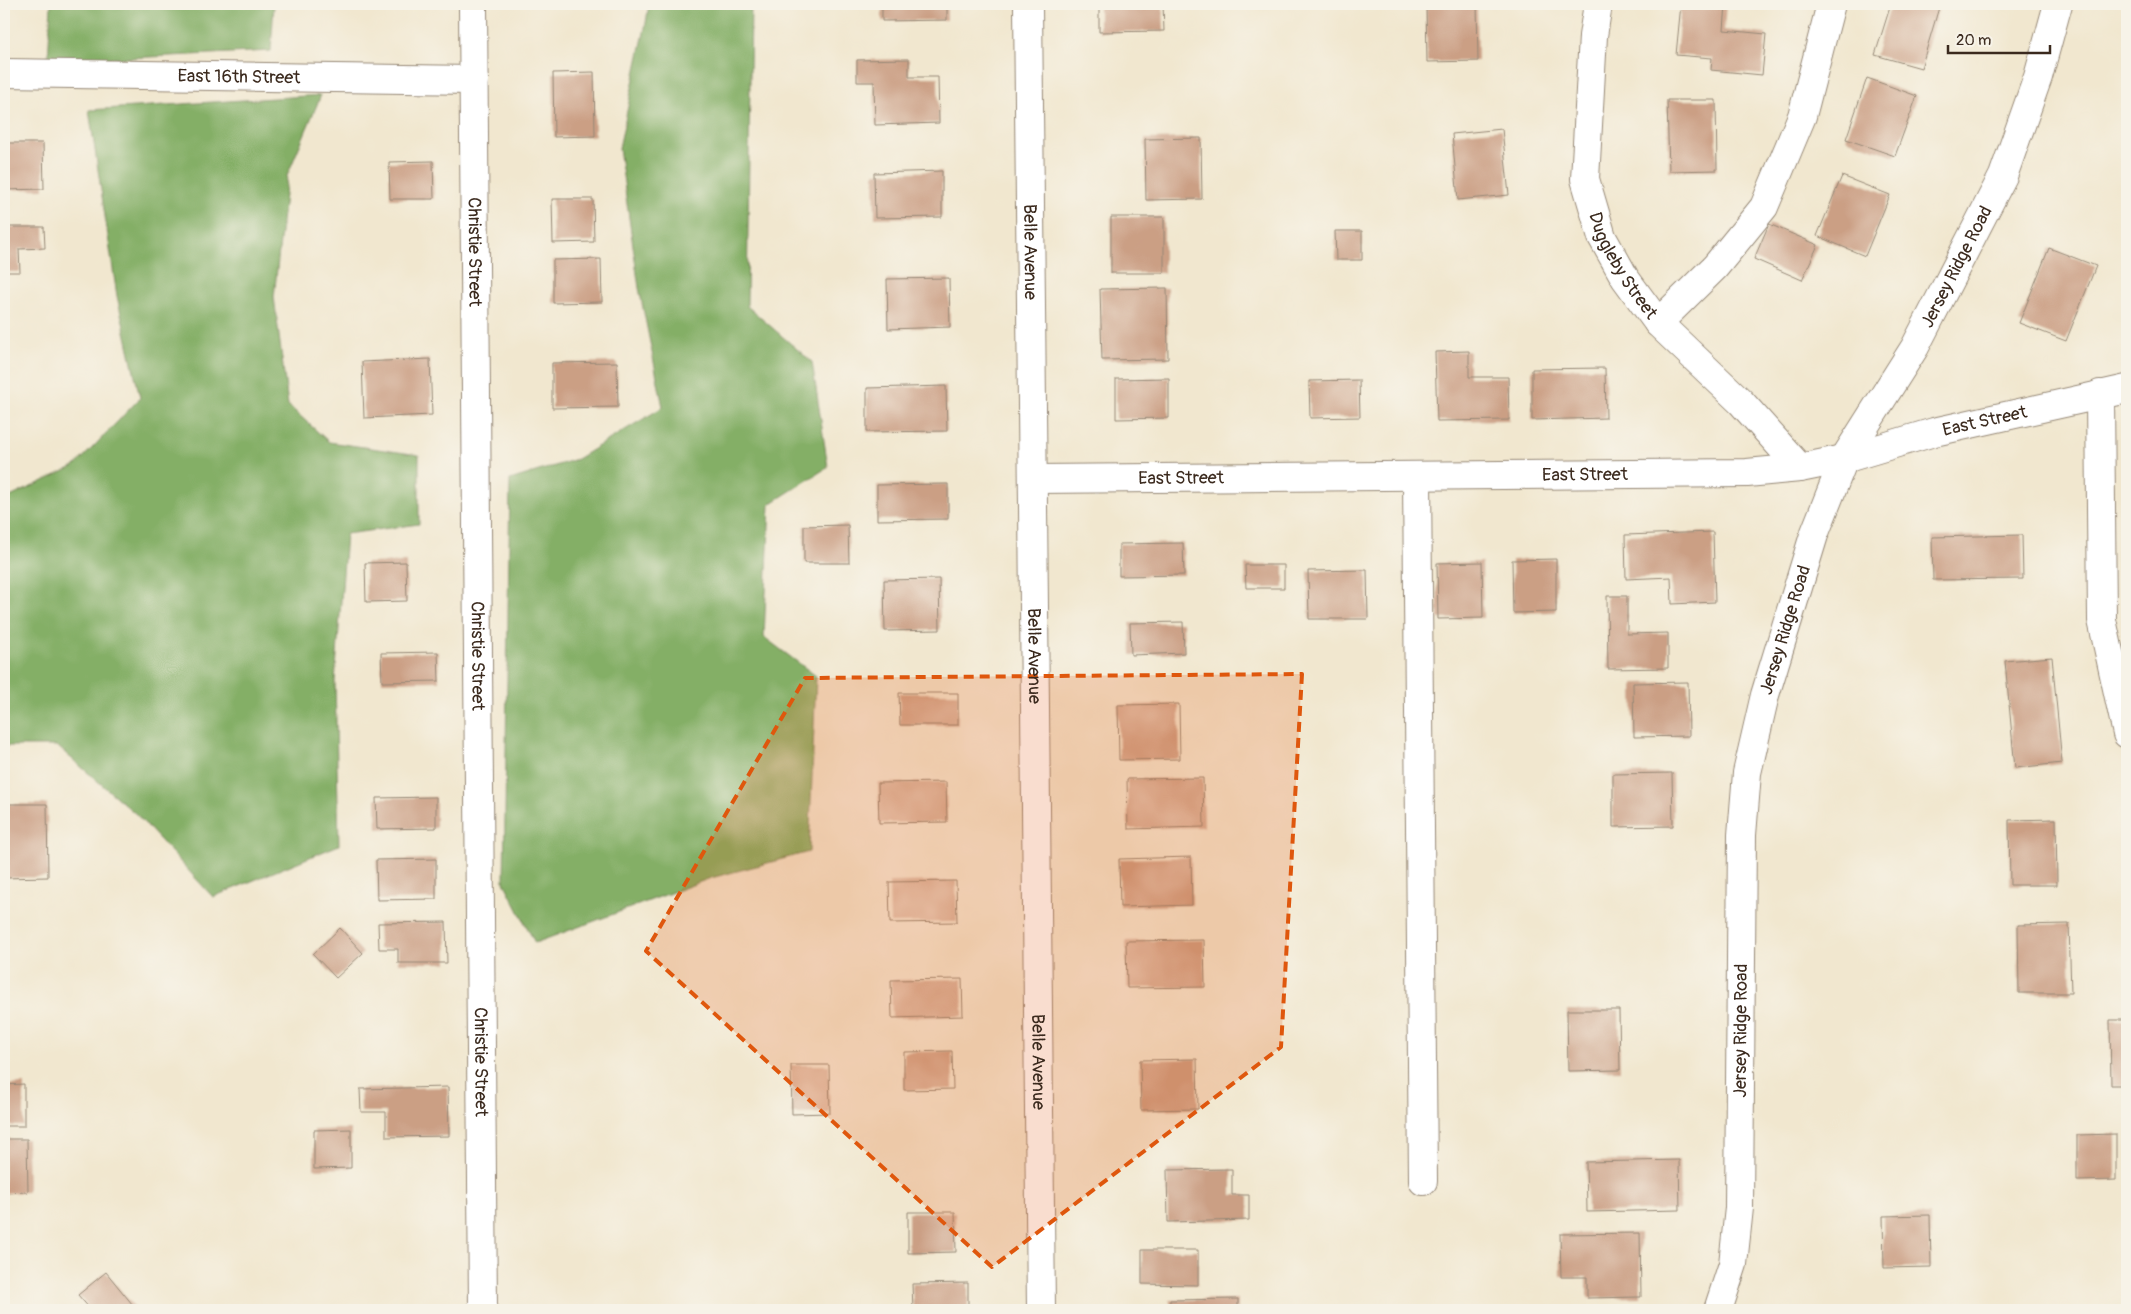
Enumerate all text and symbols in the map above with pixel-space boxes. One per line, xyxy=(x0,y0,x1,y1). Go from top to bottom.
scale bar xyxy=(1948,22,2051,54)
text: 20 m xyxy=(1956,31,1991,50)
street label: East 16th Street xyxy=(177,64,301,89)
street label: Christie Street xyxy=(463,197,487,308)
street label: Jersey Ridge Road xyxy=(1915,202,1997,331)
street label: Belle Avenue xyxy=(1018,204,1042,300)
street label: Duggleby Street xyxy=(1584,209,1663,324)
street label: East Street xyxy=(1940,400,2030,441)
street label: East Street xyxy=(1542,462,1629,486)
street label: East Street xyxy=(1138,466,1225,490)
street label: Jersey Ridge Road xyxy=(1754,563,1816,697)
street label: Christie Street xyxy=(466,601,490,711)
street label: Belle Avenue xyxy=(1023,608,1046,704)
street label: Jersey Ridge Road xyxy=(1728,964,1752,1098)
street label: Christie Street xyxy=(469,1007,493,1117)
street label: Belle Avenue xyxy=(1027,1014,1051,1110)

